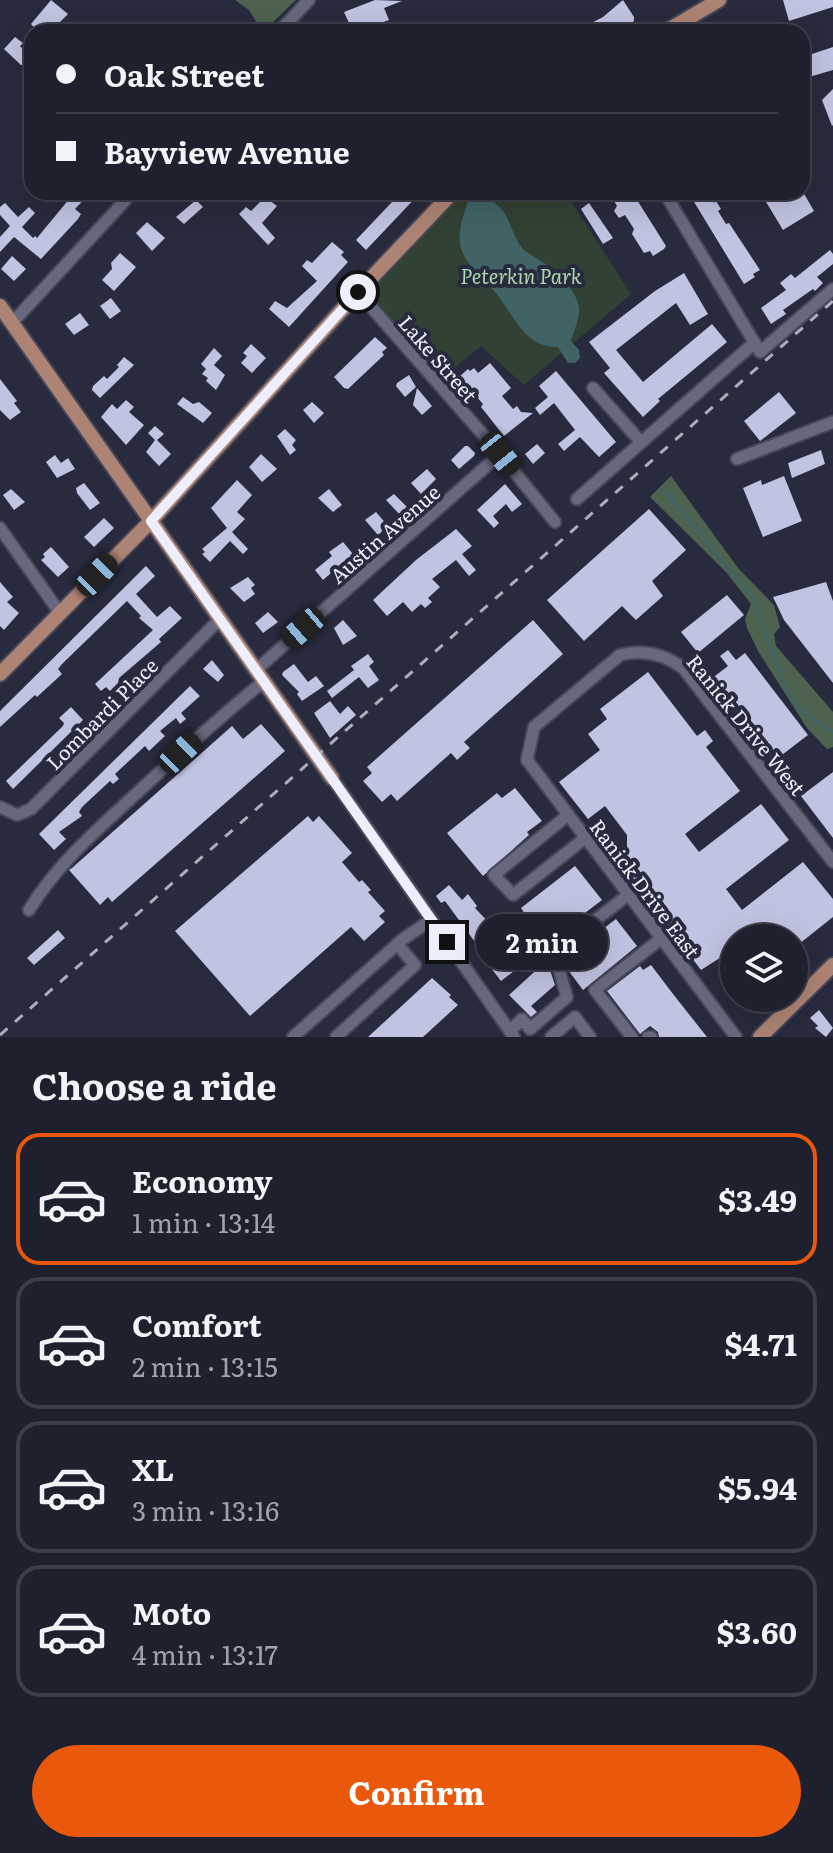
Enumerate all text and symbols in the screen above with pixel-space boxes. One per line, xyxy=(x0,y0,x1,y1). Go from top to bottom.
text: Oak Street xyxy=(104,52,264,96)
text: Bayview Avenue xyxy=(104,129,350,173)
park label: Peterkin Park xyxy=(460,260,582,290)
route start xyxy=(340,274,376,310)
street label: Lake Street xyxy=(393,308,485,408)
car xyxy=(476,428,524,480)
street label: Austin Avenue xyxy=(322,477,446,589)
car xyxy=(72,549,122,601)
car xyxy=(277,603,329,653)
street label: Ranick Drive West xyxy=(681,647,813,801)
street label: Lombardi Place xyxy=(38,650,164,776)
car xyxy=(154,728,206,778)
street label: Ranick Drive East xyxy=(584,812,708,964)
callout: 2 min xyxy=(475,914,607,970)
text: 2 min xyxy=(506,922,578,961)
route end xyxy=(429,924,465,960)
map controls xyxy=(720,924,808,1012)
button: layers xyxy=(720,924,808,1012)
text: Choose a ride xyxy=(32,1058,277,1111)
text: Economy xyxy=(132,1158,272,1202)
icon: car xyxy=(36,1163,108,1235)
text: $3.49 xyxy=(718,1177,797,1221)
text: 1 min · 13:14 xyxy=(132,1202,275,1241)
text: Comfort xyxy=(132,1302,262,1346)
icon: car xyxy=(36,1307,108,1379)
text: $4.71 xyxy=(724,1321,797,1365)
text: 2 min · 13:15 xyxy=(132,1346,278,1385)
text: XL xyxy=(132,1446,174,1490)
icon: car xyxy=(36,1451,108,1523)
text: $5.94 xyxy=(718,1465,797,1509)
text: 3 min · 13:16 xyxy=(132,1490,279,1529)
text: Moto xyxy=(132,1590,211,1634)
icon: car xyxy=(36,1595,108,1667)
text: $3.60 xyxy=(717,1609,797,1653)
text: 4 min · 13:17 xyxy=(132,1634,278,1673)
button: Confirm xyxy=(32,1745,801,1837)

